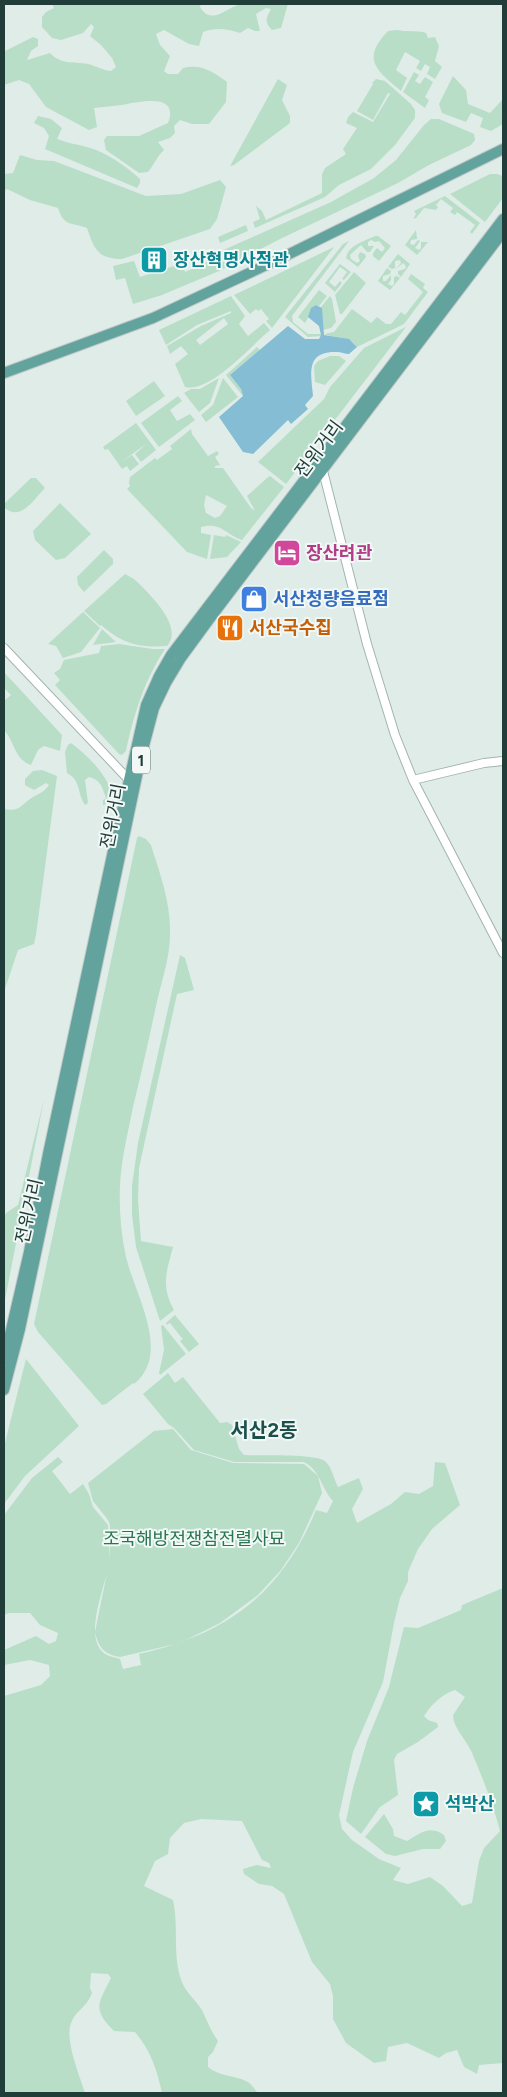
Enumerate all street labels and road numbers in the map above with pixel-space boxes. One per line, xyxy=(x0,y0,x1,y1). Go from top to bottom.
street label: 전위거리 xyxy=(290,416,348,482)
road number: 1 xyxy=(132,746,150,774)
street label: 전위거리 xyxy=(96,781,130,851)
street label: 전위거리 xyxy=(11,1176,47,1246)

